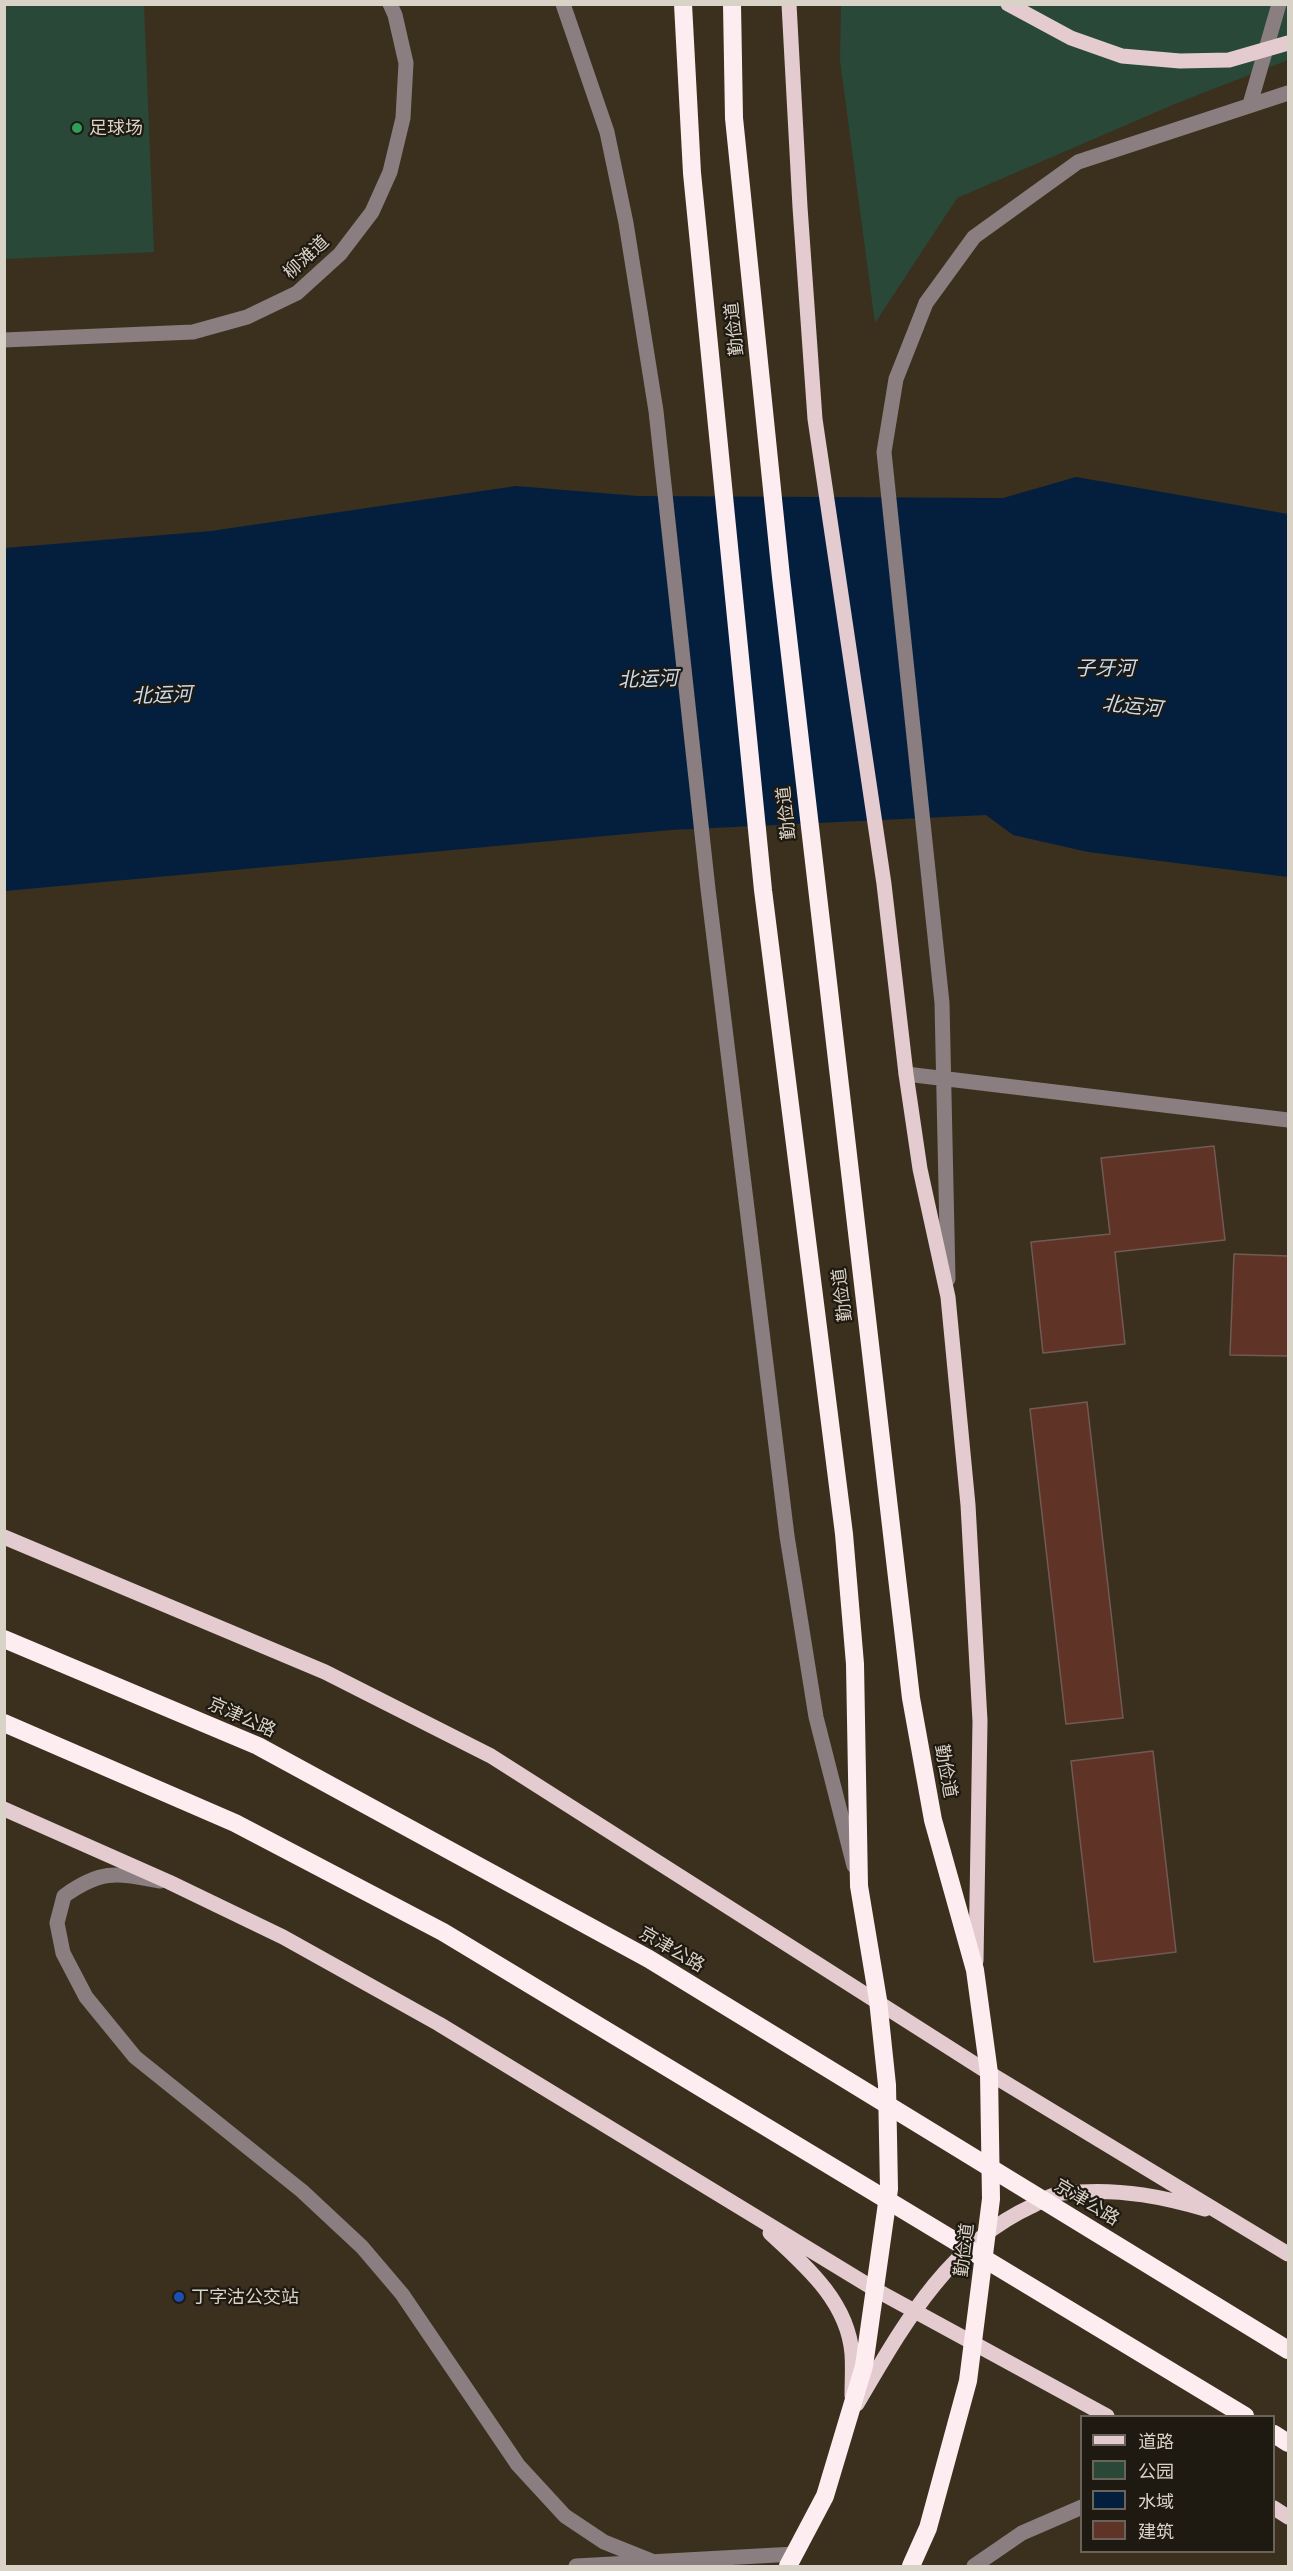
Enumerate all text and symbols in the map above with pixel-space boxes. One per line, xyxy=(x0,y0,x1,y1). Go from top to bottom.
place label: 足球场 xyxy=(89,117,143,139)
marker: 足球场 xyxy=(70,121,84,135)
street label: 柳滩道 xyxy=(279,231,333,283)
street label: 勤俭道 xyxy=(720,301,748,357)
water label: 子牙河 xyxy=(1075,656,1135,680)
water label: 北运河 xyxy=(618,666,678,692)
water label: 北运河 xyxy=(132,682,192,708)
water label: 北运河 xyxy=(1101,691,1163,721)
street label: 勤俭道 xyxy=(772,785,800,841)
street label: 勤俭道 xyxy=(828,1267,856,1323)
street label: 京津公路 xyxy=(205,1692,279,1742)
street label: 勤俭道 xyxy=(931,1743,961,1799)
street label: 京津公路 xyxy=(635,1922,709,1976)
street label: 京津公路 xyxy=(1051,2174,1123,2230)
street label: 勤俭道 xyxy=(950,2222,978,2278)
place label: 丁字沽公交站 xyxy=(191,2286,299,2308)
marker: 丁字沽公交站 xyxy=(172,2290,186,2304)
legend xyxy=(1080,2415,1275,2553)
text: 道路 xyxy=(1138,2431,1174,2451)
text: 公园 xyxy=(1138,2461,1174,2481)
text: 水域 xyxy=(1138,2491,1174,2511)
text: 建筑 xyxy=(1138,2521,1174,2541)

